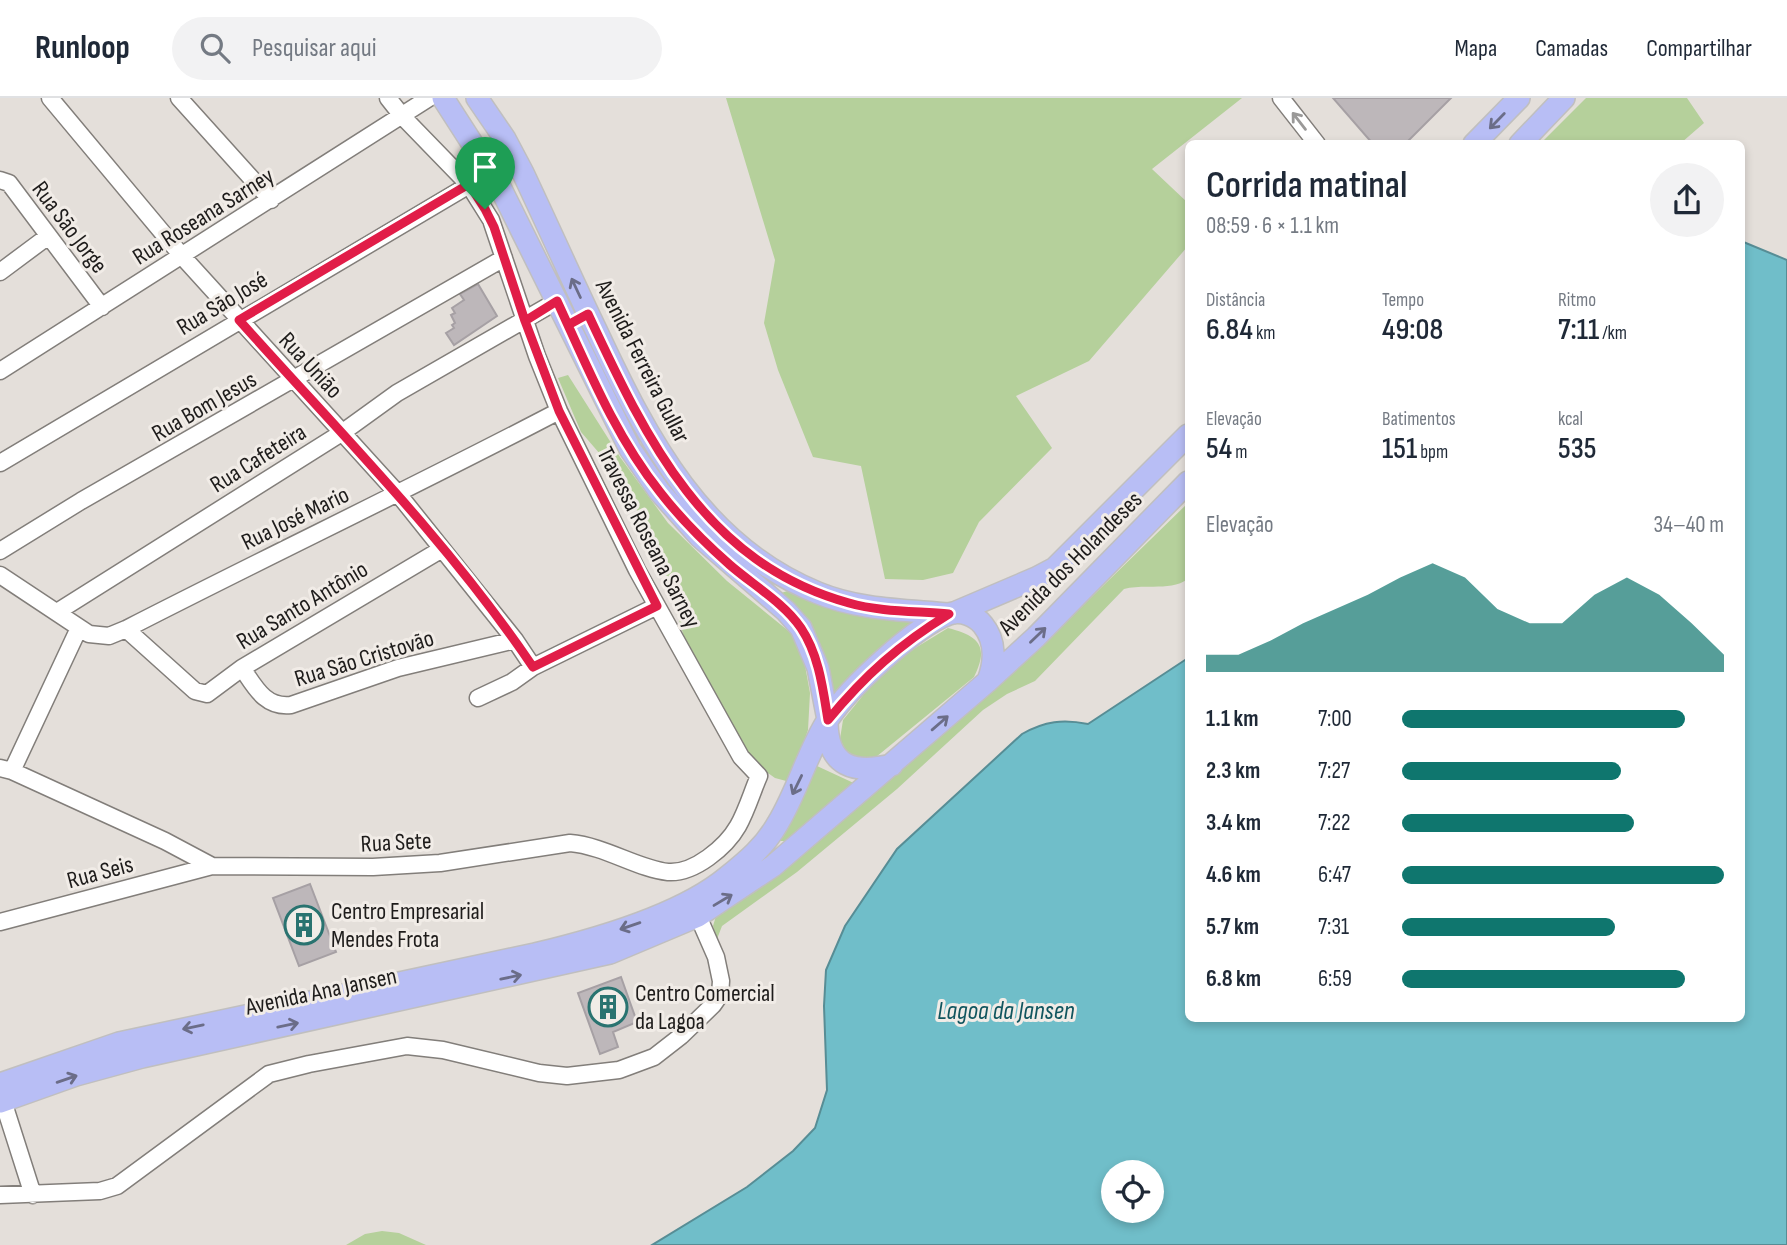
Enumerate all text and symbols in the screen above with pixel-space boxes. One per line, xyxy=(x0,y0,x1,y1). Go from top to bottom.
search box xyxy=(172,17,662,80)
text: Runloop xyxy=(35,28,130,68)
icon: search xyxy=(196,29,234,67)
text: Pesquisar aqui xyxy=(252,33,377,64)
text: Mapa xyxy=(1455,34,1497,63)
text: Camadas xyxy=(1535,34,1608,63)
text: Compartilhar xyxy=(1646,34,1752,63)
one-way arrow xyxy=(1292,112,1307,130)
one-way arrow xyxy=(1488,112,1505,129)
pin xyxy=(455,137,515,209)
icon: arrive xyxy=(466,148,504,186)
street label: Rua Roseana Sarney xyxy=(127,161,279,271)
text: Corrida matinal xyxy=(1206,163,1407,208)
button: share xyxy=(1650,163,1724,237)
street label: Rua São Jorge xyxy=(26,176,114,279)
text: 08:59 · 6 × 1.1 km xyxy=(1206,212,1339,240)
street label: Rua São José xyxy=(172,265,273,342)
street label: Avenida Ferreira Gullar xyxy=(589,274,696,448)
one-way arrow xyxy=(569,278,582,299)
text: Distância xyxy=(1206,289,1265,312)
text: Tempo xyxy=(1382,289,1424,312)
text: Ritmo xyxy=(1558,289,1596,312)
text: 6.84 xyxy=(1206,312,1253,348)
text: 49:08 xyxy=(1382,312,1443,348)
text: 7:11 xyxy=(1558,312,1599,348)
text: km xyxy=(1253,322,1275,345)
text: /km xyxy=(1599,322,1627,345)
street label: Rua União xyxy=(273,326,349,404)
street label: Rua Bom Jesus xyxy=(147,365,262,448)
text: Elevação xyxy=(1206,408,1262,431)
text: Batimentos xyxy=(1382,408,1456,431)
text: kcal xyxy=(1558,408,1583,431)
street label: Rua Cafeteira xyxy=(205,418,312,499)
text: 54 xyxy=(1206,431,1232,467)
text: 151 xyxy=(1382,431,1417,467)
text: 535 xyxy=(1558,431,1596,467)
text: m xyxy=(1232,441,1247,464)
text: bpm xyxy=(1417,441,1448,464)
street label: Travessa Roseana Sarney xyxy=(590,442,707,633)
street label: Rua José Mario xyxy=(237,480,354,557)
street label: Avenida dos Holandeses xyxy=(992,485,1148,642)
text: Elevação xyxy=(1206,511,1274,539)
text: 34–40 m xyxy=(1654,511,1724,539)
street label: Rua Santo Antônio xyxy=(231,555,373,656)
street label: Rua São Cristovão xyxy=(291,624,437,693)
one-way arrow xyxy=(1029,626,1046,643)
text: 1.1 km xyxy=(1206,705,1259,733)
text: 7:00 xyxy=(1318,705,1352,733)
one-way arrow xyxy=(931,715,949,731)
text: 2.3 km xyxy=(1206,757,1260,785)
text: 7:27 xyxy=(1318,757,1350,785)
one-way arrow xyxy=(790,774,804,795)
text: 3.4 km xyxy=(1206,809,1261,837)
text: 7:22 xyxy=(1318,809,1350,837)
street label: Rua Sete xyxy=(360,826,432,859)
street label: Rua Seis xyxy=(64,850,136,895)
text: 4.6 km xyxy=(1206,861,1261,889)
text: 6:47 xyxy=(1318,861,1351,889)
one-way arrow xyxy=(713,893,733,907)
place label: Centro Empresarial Mendes Frota xyxy=(331,897,484,954)
building icon: Centro Empresarial Mendes Frota xyxy=(283,904,325,946)
text: 5.7 km xyxy=(1206,913,1259,941)
text: 7:31 xyxy=(1318,913,1349,941)
one-way arrow xyxy=(619,921,641,933)
street label: Avenida Ana Jansen xyxy=(242,961,399,1022)
text: 6.8 km xyxy=(1206,965,1261,993)
text: 6:59 xyxy=(1318,965,1352,993)
one-way arrow xyxy=(499,970,522,984)
place label: Centro Comercial da Lagoa xyxy=(635,979,775,1036)
building icon: Centro Comercial da Lagoa xyxy=(587,986,629,1028)
water label: Lagoa da Jansen xyxy=(937,996,1075,1027)
one-way arrow xyxy=(276,1018,299,1032)
one-way arrow xyxy=(182,1020,205,1034)
one-way arrow xyxy=(56,1072,78,1084)
map controls xyxy=(1101,1160,1164,1223)
button: locate xyxy=(1101,1160,1164,1223)

